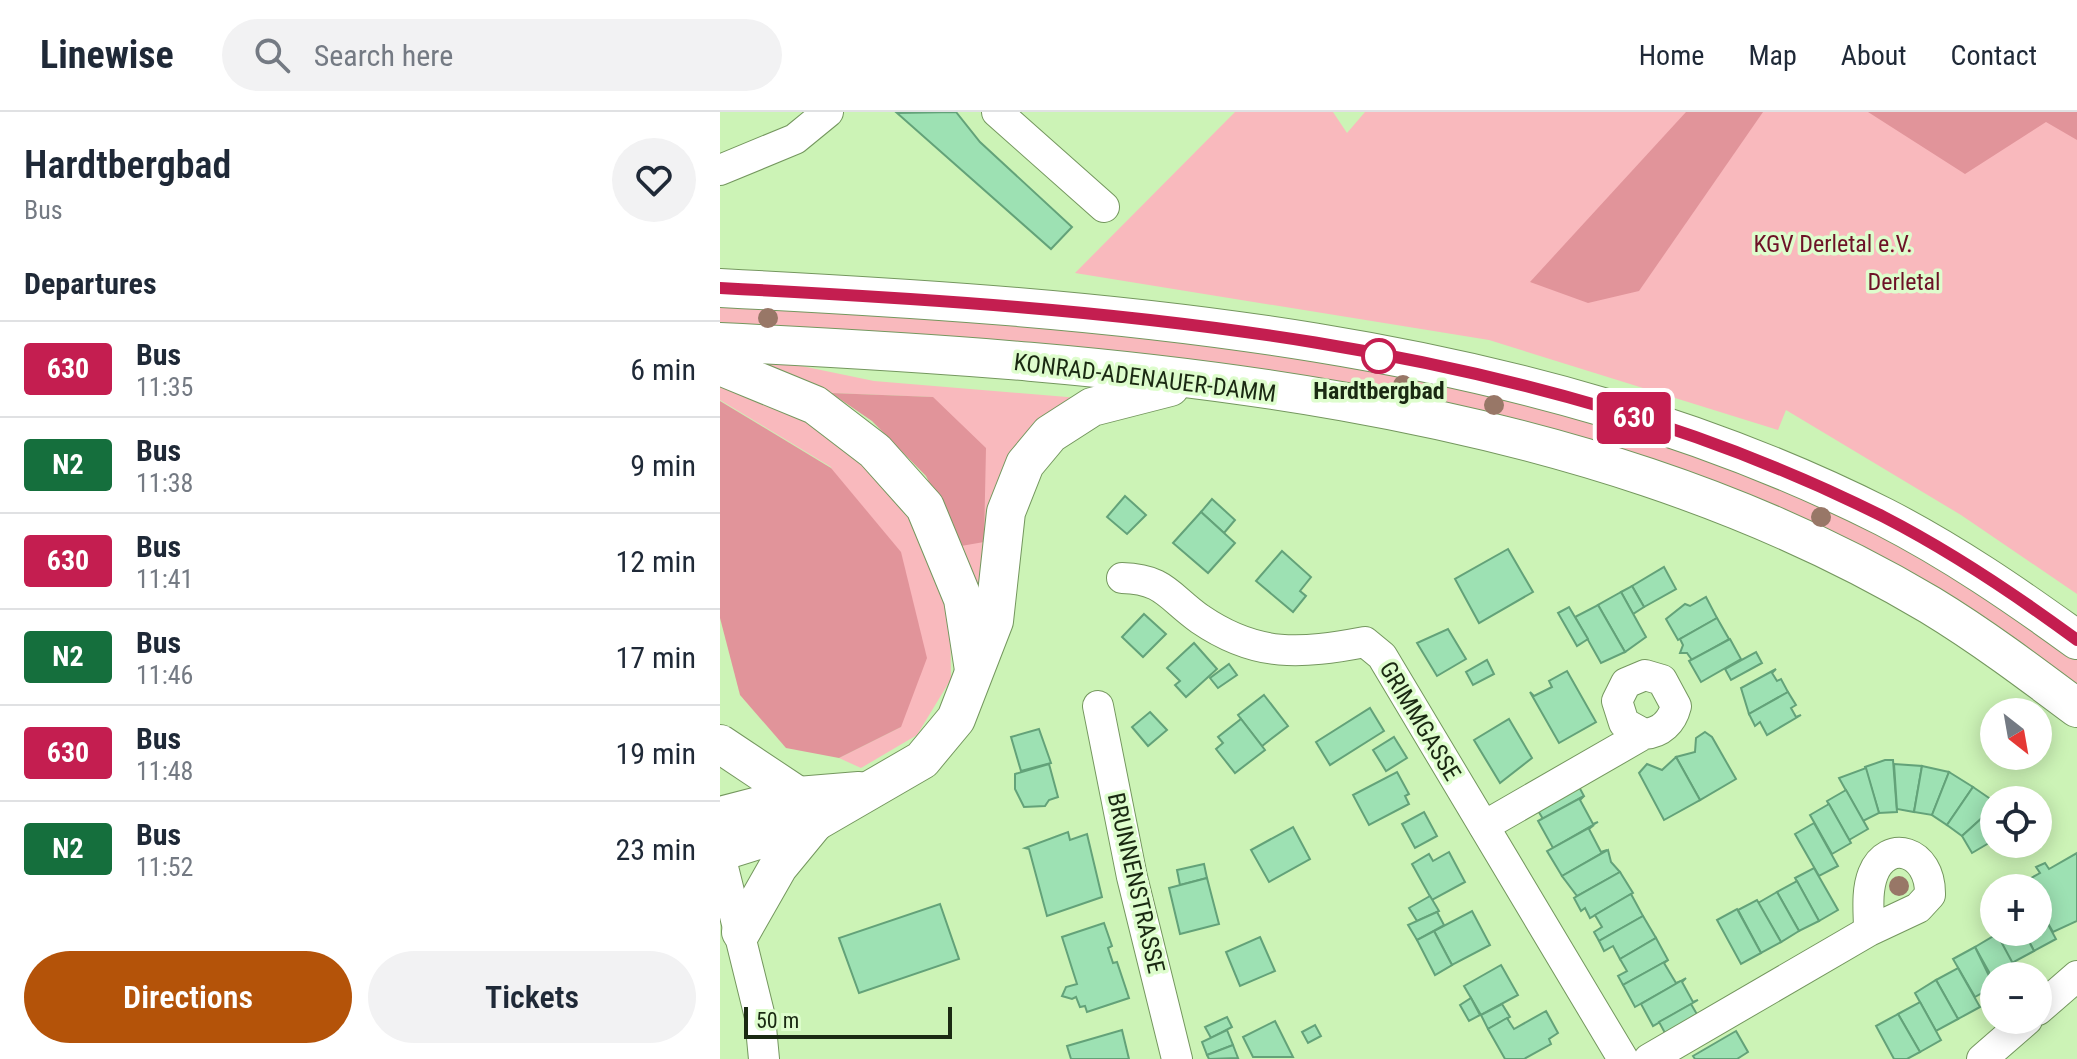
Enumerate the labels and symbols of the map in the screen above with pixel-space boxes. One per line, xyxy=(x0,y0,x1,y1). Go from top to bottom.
park label: KGV Derletal e.V. xyxy=(1753,230,1913,258)
park label: Derletal xyxy=(1867,268,1941,296)
marker: Hardtbergbad xyxy=(1362,339,1396,373)
street label: KONRAD-ADENAUER-DAMM xyxy=(1012,348,1278,408)
place label: Hardtbergbad xyxy=(1313,377,1445,405)
line badge: 630 xyxy=(1588,392,1680,444)
street label: GRIMMGASSE xyxy=(1373,656,1467,786)
north arrow xyxy=(1980,698,2052,770)
street label: BRUNNENSTRASSE xyxy=(1102,790,1170,976)
scale bar xyxy=(744,1003,952,1039)

